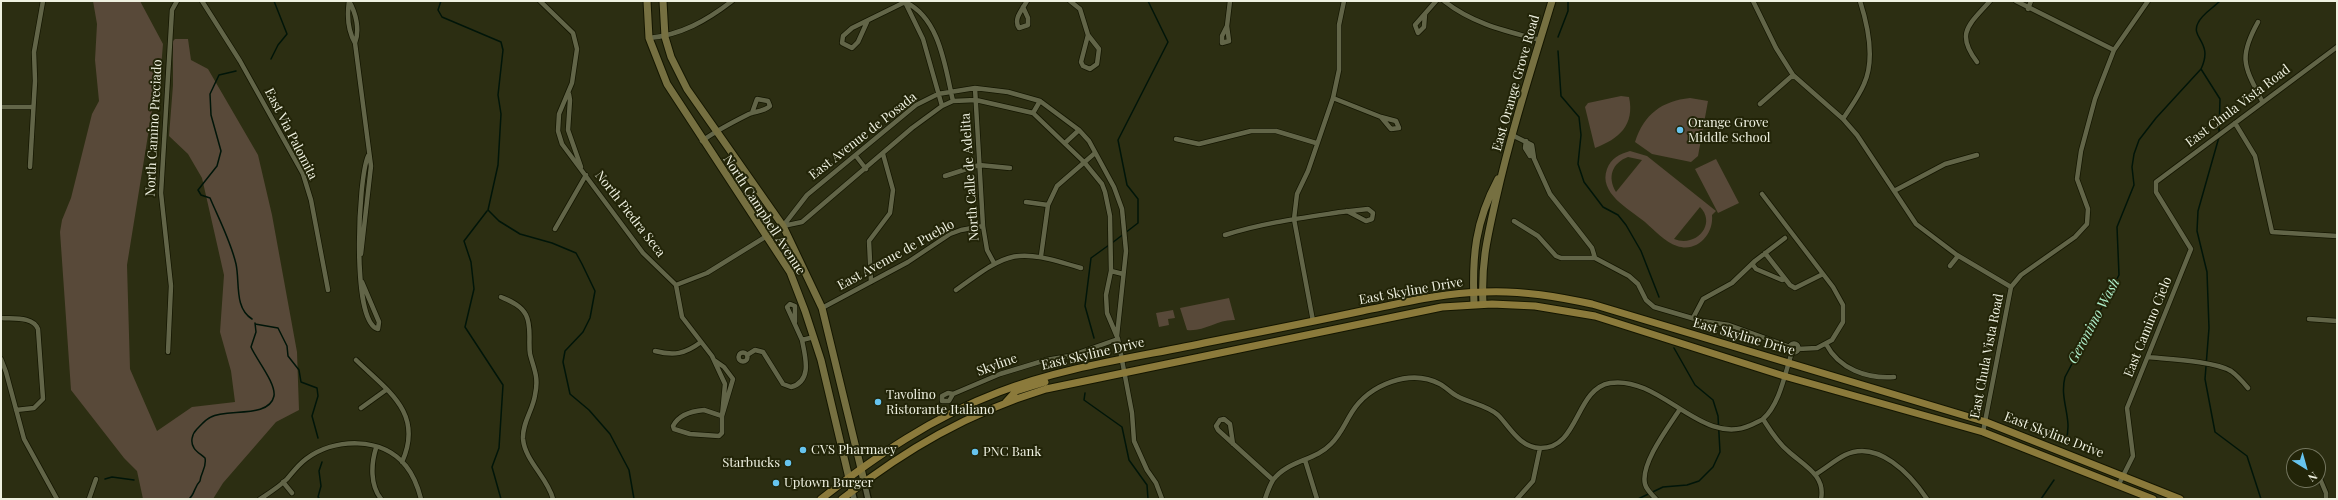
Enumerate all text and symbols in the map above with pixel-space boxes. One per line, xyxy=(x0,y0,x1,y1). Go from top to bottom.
street label: East Orange Grove Road xyxy=(1489,13,1543,153)
street label: North Camino Preciado xyxy=(143,59,165,197)
street label: East Chula Vista Road xyxy=(2183,62,2293,150)
street label: East Via Palomita xyxy=(261,86,321,182)
street label: East Avenue de Posada xyxy=(806,89,920,183)
street label: North Calle de Adelita xyxy=(958,113,982,241)
place label: Orange Grove Middle School xyxy=(1688,115,1770,146)
marker: Orange Grove Middle School xyxy=(1675,125,1685,135)
street label: North Campbell Avenue xyxy=(720,152,808,278)
street label: North Piedra Seca xyxy=(592,168,668,260)
street label: East Avenue de Pueblo xyxy=(835,216,957,294)
street label: East Skyline Drive xyxy=(1358,274,1464,308)
street label: East Camino Cielo xyxy=(2121,274,2175,380)
water label: Geronimo Wash xyxy=(2064,275,2124,367)
street label: East Chula Vista Road xyxy=(1967,292,2007,420)
street label: East Skyline Drive xyxy=(1691,315,1797,359)
street label: East Skyline Drive xyxy=(1040,335,1146,373)
street label: Skyline xyxy=(974,350,1020,380)
place label: Tavolino Ristorante Italiano xyxy=(886,387,994,418)
marker: Tavolino Ristorante Italiano xyxy=(873,397,883,407)
street label: East Skyline Drive xyxy=(2002,409,2106,461)
place label: CVS Pharmacy xyxy=(811,442,897,458)
place label: PNC Bank xyxy=(983,444,1041,460)
marker: CVS Pharmacy xyxy=(798,445,808,455)
marker: PNC Bank xyxy=(970,447,980,457)
north arrow xyxy=(2286,448,2326,488)
place label: Starbucks xyxy=(722,455,780,471)
marker: Starbucks xyxy=(783,458,793,468)
text: N xyxy=(2305,469,2321,486)
place label: Uptown Burger xyxy=(784,475,873,491)
marker: Uptown Burger xyxy=(771,478,781,488)

